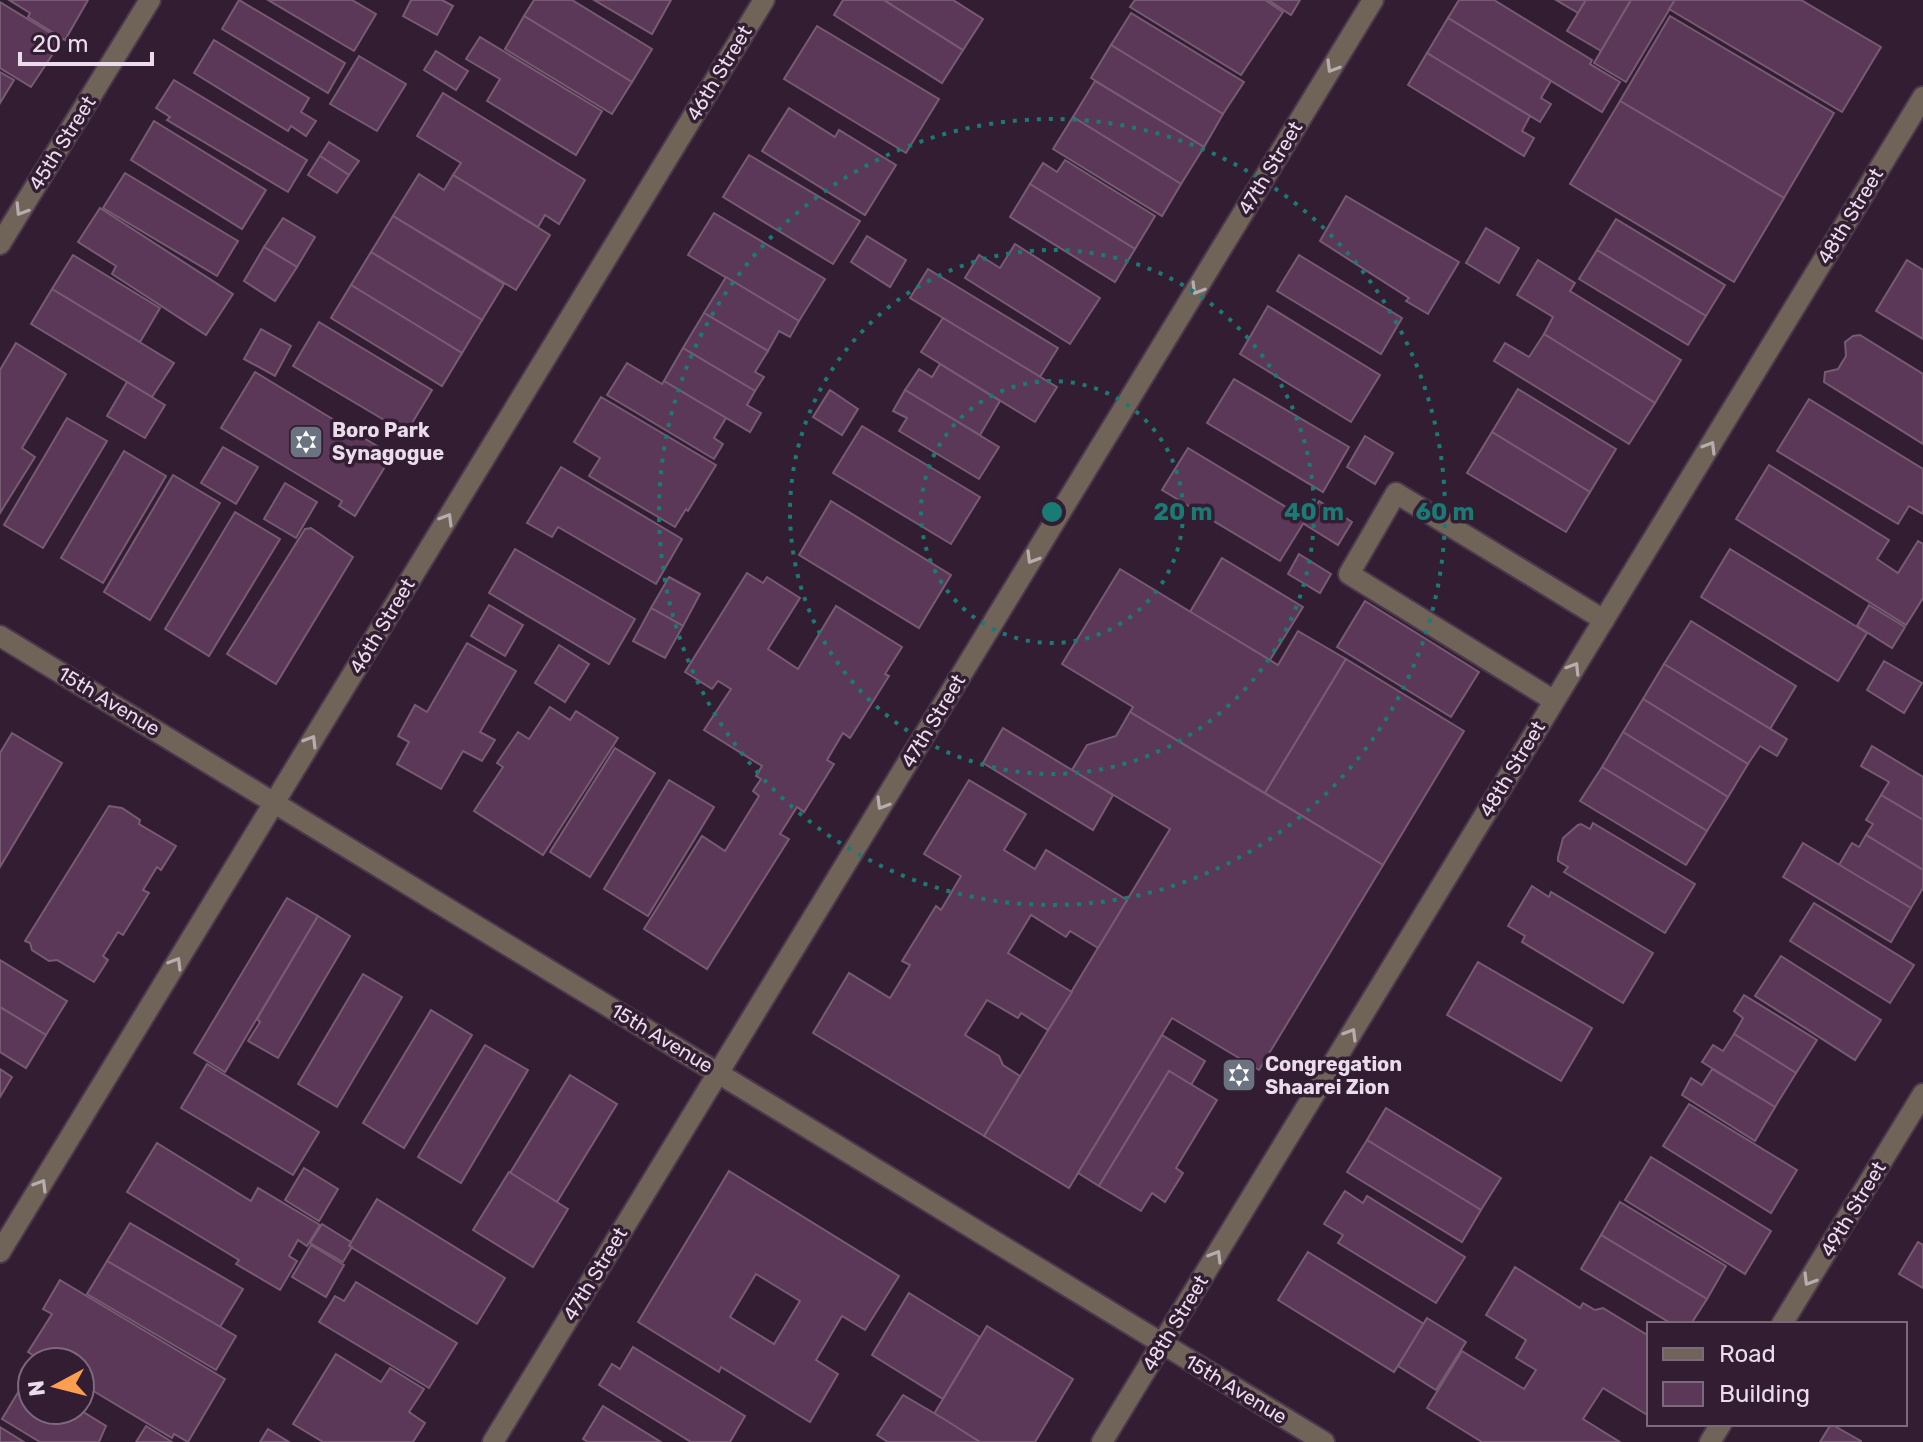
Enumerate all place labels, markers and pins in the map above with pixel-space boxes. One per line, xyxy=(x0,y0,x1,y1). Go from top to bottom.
place label: Boro Park Synagogue xyxy=(332,418,444,465)
synagogue icon: Boro Park Synagogue xyxy=(287,423,325,461)
centre of rings xyxy=(1038,498,1066,526)
place label: Congregation Shaarei Zion xyxy=(1265,1052,1402,1099)
synagogue icon: Congregation Shaarei Zion xyxy=(1220,1056,1258,1094)

